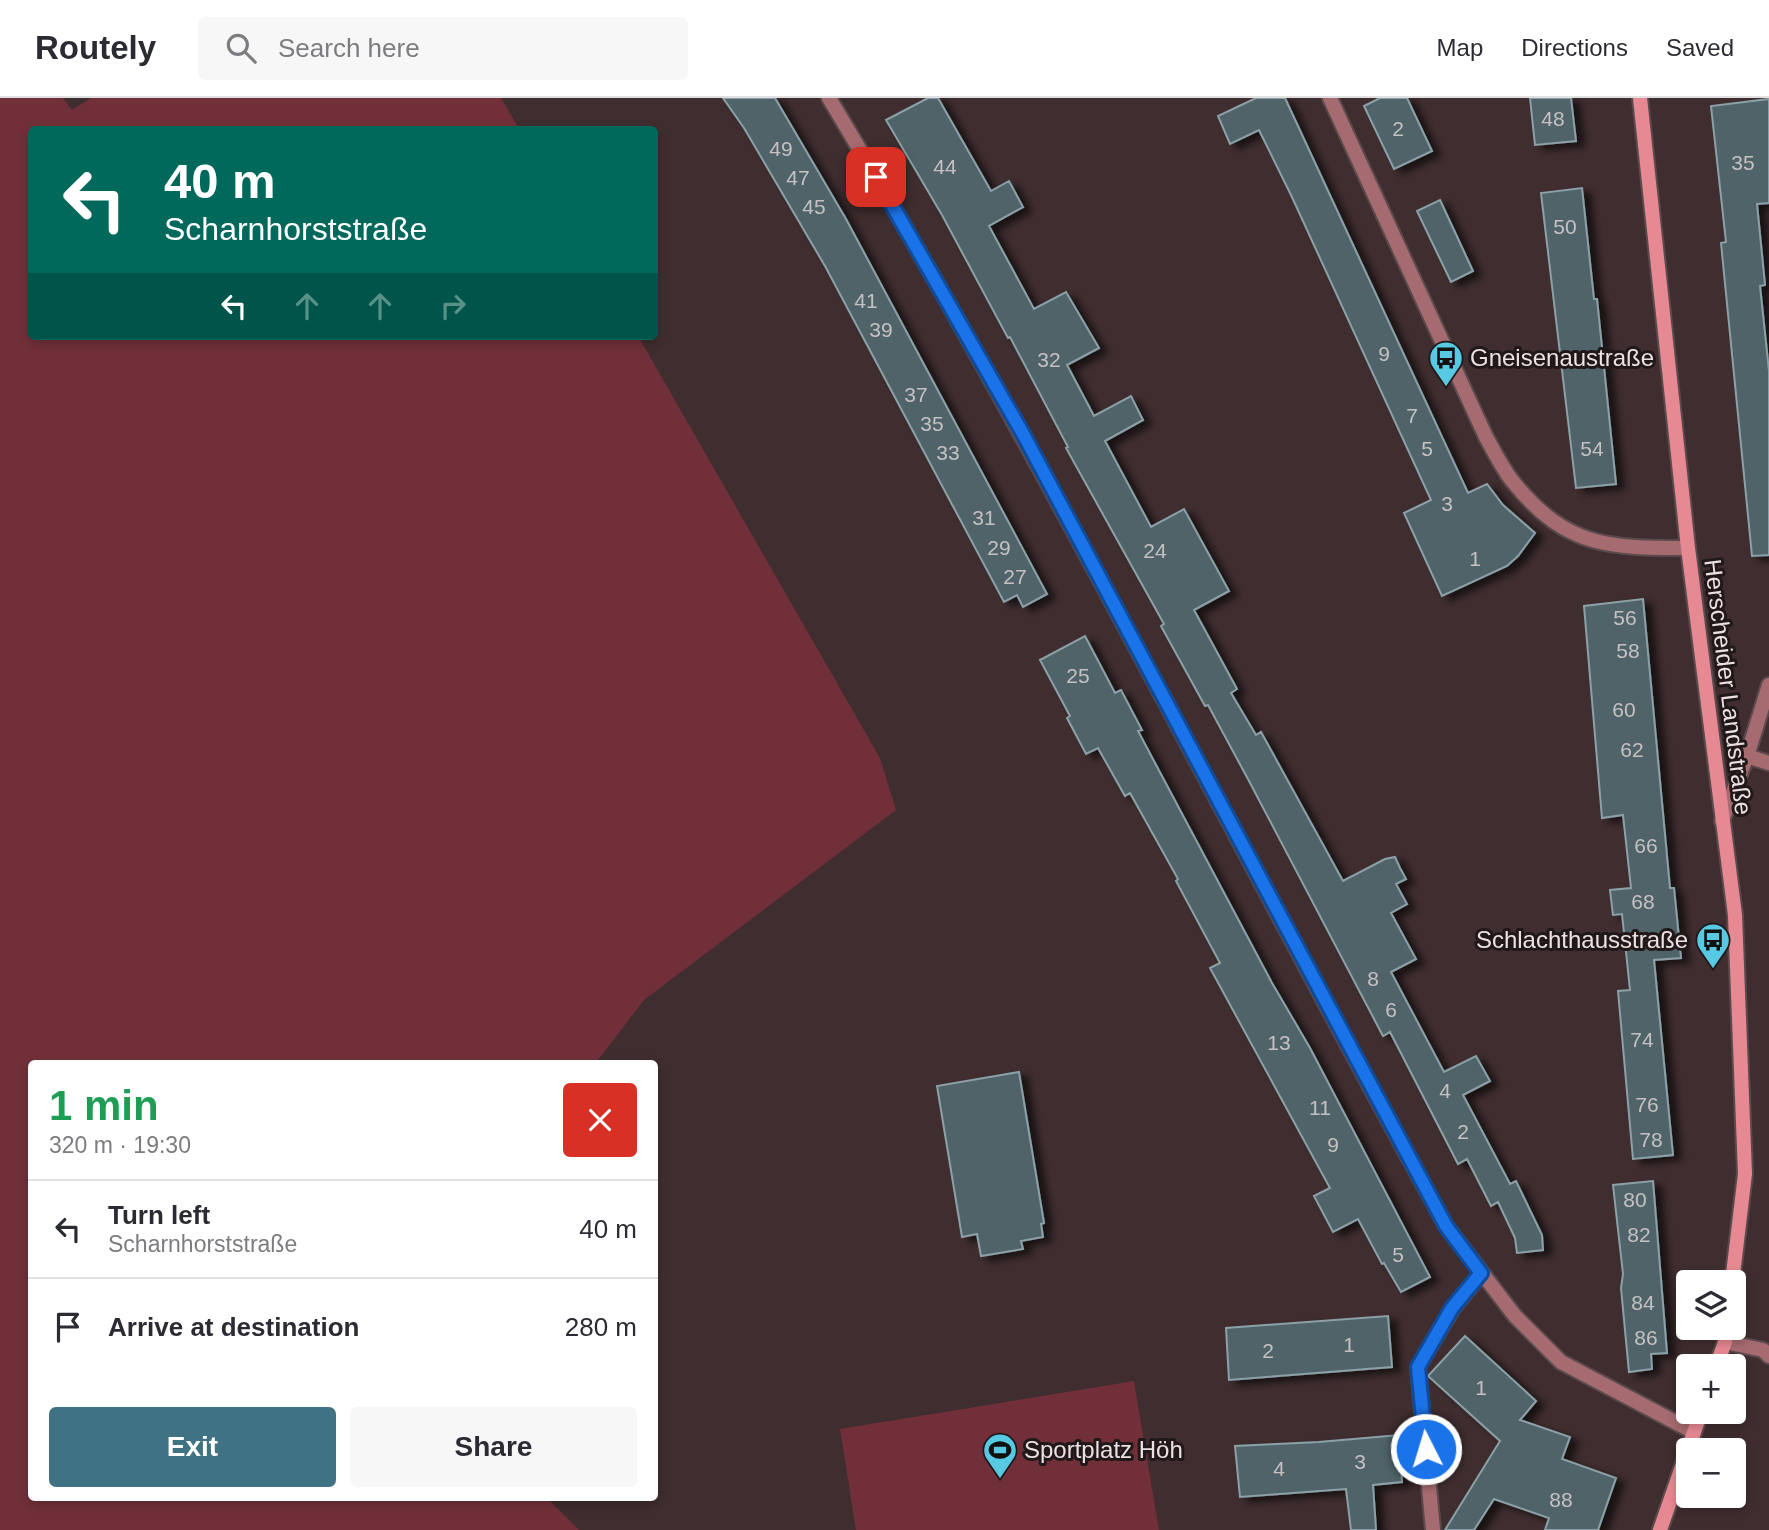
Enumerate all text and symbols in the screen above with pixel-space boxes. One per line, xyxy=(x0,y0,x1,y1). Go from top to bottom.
search box xyxy=(198,17,688,80)
text: Routely xyxy=(35,29,156,66)
icon: search xyxy=(222,29,260,67)
text: Search here xyxy=(278,33,420,63)
text: Map xyxy=(1437,34,1483,61)
text: Directions xyxy=(1521,34,1628,61)
text: Saved xyxy=(1666,34,1734,61)
house number: 48 xyxy=(1541,107,1565,130)
house number: 2 xyxy=(1392,117,1404,140)
house number: 49 xyxy=(769,137,793,160)
pin xyxy=(846,147,906,207)
house number: 35 xyxy=(1731,151,1755,174)
icon: left xyxy=(49,154,140,245)
text: 40 m xyxy=(164,154,276,208)
house number: 44 xyxy=(933,155,957,178)
icon: arrive xyxy=(857,158,895,196)
house number: 47 xyxy=(786,166,810,189)
house number: 45 xyxy=(802,195,826,218)
text: Scharnhorststraße xyxy=(164,211,427,247)
house number: 50 xyxy=(1553,215,1577,238)
icon: left xyxy=(215,287,253,325)
icon: ahead xyxy=(288,287,326,325)
icon: ahead xyxy=(361,287,399,325)
icon: right xyxy=(434,287,472,325)
house number: 41 xyxy=(854,289,878,312)
house number: 39 xyxy=(869,318,893,341)
bus stop icon: Gneisenaustraße xyxy=(1427,339,1465,388)
house number: 9 xyxy=(1378,342,1390,365)
place label: Gneisenaustraße xyxy=(1470,344,1654,371)
house number: 32 xyxy=(1037,348,1061,371)
house number: 37 xyxy=(904,383,928,406)
house number: 7 xyxy=(1406,404,1418,427)
house number: 35 xyxy=(920,412,944,435)
house number: 5 xyxy=(1421,437,1433,460)
house number: 54 xyxy=(1580,437,1604,460)
house number: 33 xyxy=(936,441,960,464)
house number: 3 xyxy=(1441,492,1453,515)
house number: 31 xyxy=(972,506,996,529)
house number: 29 xyxy=(987,536,1011,559)
house number: 24 xyxy=(1143,539,1167,562)
house number: 1 xyxy=(1469,547,1481,570)
street label: Herscheider Landstraße xyxy=(1699,558,1758,816)
house number: 27 xyxy=(1003,565,1027,588)
house number: 56 xyxy=(1613,606,1637,629)
house number: 58 xyxy=(1616,639,1640,662)
house number: 25 xyxy=(1066,664,1090,687)
house number: 60 xyxy=(1612,698,1636,721)
house number: 62 xyxy=(1620,738,1644,761)
house number: 66 xyxy=(1634,834,1658,857)
house number: 68 xyxy=(1631,890,1655,913)
bus stop icon: Schlachthausstraße xyxy=(1694,921,1732,970)
place label: Schlachthausstraße xyxy=(1476,926,1688,953)
house number: 8 xyxy=(1367,967,1379,990)
house number: 6 xyxy=(1385,998,1397,1021)
house number: 74 xyxy=(1630,1028,1654,1051)
house number: 13 xyxy=(1267,1031,1291,1054)
house number: 4 xyxy=(1439,1079,1451,1102)
text: 1 min xyxy=(49,1082,159,1129)
button: close xyxy=(563,1083,637,1157)
house number: 76 xyxy=(1635,1093,1659,1116)
house number: 11 xyxy=(1309,1096,1331,1119)
house number: 2 xyxy=(1457,1120,1469,1143)
house number: 78 xyxy=(1639,1128,1663,1151)
text: 320 m · 19:30 xyxy=(49,1132,191,1158)
house number: 9 xyxy=(1327,1133,1339,1156)
house number: 80 xyxy=(1623,1188,1647,1211)
text: Turn left xyxy=(108,1200,210,1230)
icon: left xyxy=(49,1210,87,1248)
text: 40 m xyxy=(579,1214,637,1244)
house number: 82 xyxy=(1627,1223,1651,1246)
text: Scharnhorststraße xyxy=(108,1231,297,1257)
house number: 5 xyxy=(1392,1243,1404,1266)
map controls xyxy=(1676,1270,1746,1508)
button: layers xyxy=(1676,1270,1746,1340)
house number: 84 xyxy=(1631,1291,1655,1314)
icon: arrive xyxy=(49,1308,87,1346)
text: Arrive at destination xyxy=(108,1312,359,1342)
text: 280 m xyxy=(565,1312,637,1342)
house number: 86 xyxy=(1634,1326,1658,1349)
house number: 1 xyxy=(1343,1333,1355,1356)
house number: 2 xyxy=(1262,1339,1274,1362)
button: + xyxy=(1676,1354,1746,1424)
house number: 1 xyxy=(1475,1376,1487,1399)
button: Exit xyxy=(49,1407,336,1487)
button: Share xyxy=(350,1407,637,1487)
position arrow xyxy=(1389,1412,1463,1486)
sports icon: Sportplatz Höh xyxy=(981,1431,1019,1480)
place label: Sportplatz Höh xyxy=(1024,1436,1183,1463)
button: − xyxy=(1676,1438,1746,1508)
house number: 3 xyxy=(1354,1450,1366,1473)
house number: 4 xyxy=(1273,1457,1285,1480)
house number: 88 xyxy=(1549,1488,1573,1511)

